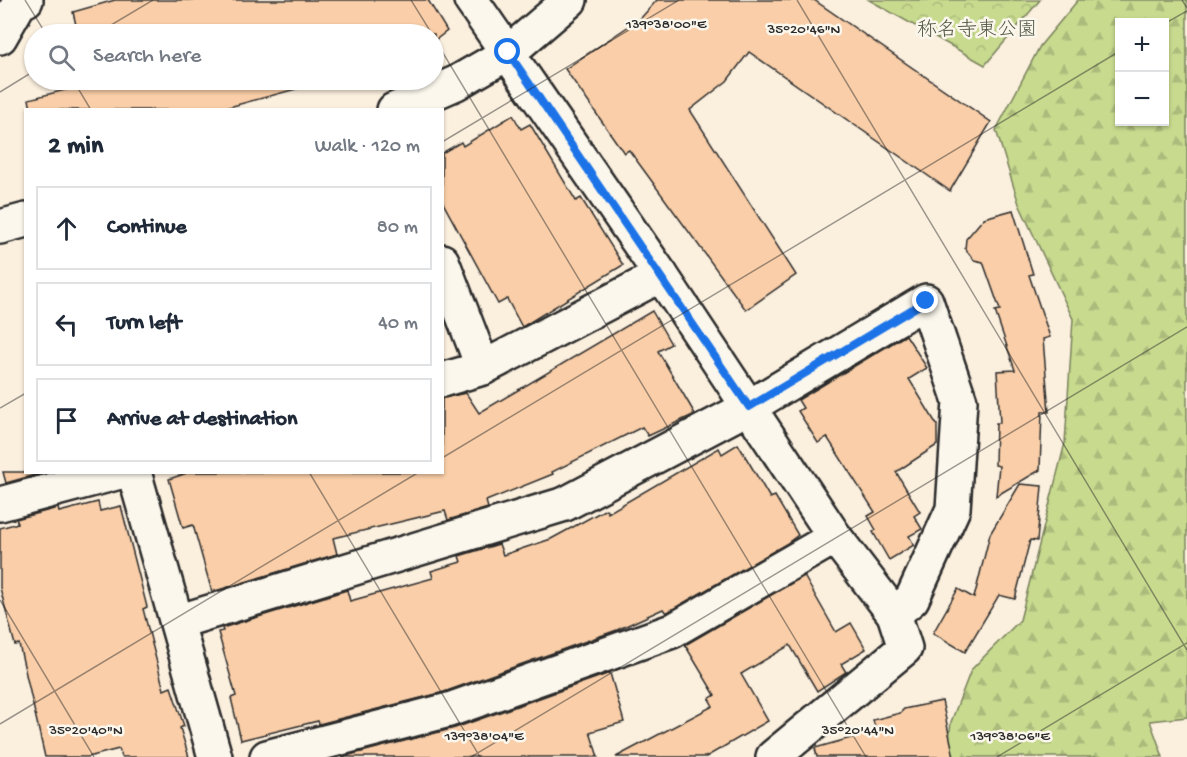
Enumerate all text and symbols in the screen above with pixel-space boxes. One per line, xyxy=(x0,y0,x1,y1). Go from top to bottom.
text: 139°38'00"E xyxy=(625,16,707,34)
park label: 称名寺東公園 xyxy=(917,18,1037,43)
map controls xyxy=(1115,18,1169,126)
button: + xyxy=(1115,18,1169,72)
text: 35°20'46"N xyxy=(767,21,841,39)
search box xyxy=(24,24,444,90)
route start xyxy=(494,38,520,64)
icon: search xyxy=(45,41,78,74)
text: Search here xyxy=(93,44,201,70)
button: − xyxy=(1115,72,1169,126)
text: 2 min xyxy=(48,132,103,163)
text: Walk · 120 m xyxy=(315,136,420,159)
icon: ahead xyxy=(50,212,83,245)
text: Continue xyxy=(107,215,187,241)
text: 80 m xyxy=(377,217,418,240)
route end xyxy=(912,287,938,313)
icon: left xyxy=(50,308,83,341)
text: Turn left xyxy=(107,311,181,337)
text: 40 m xyxy=(378,313,418,336)
icon: arrive xyxy=(50,404,83,437)
text: Arrive at destination xyxy=(107,407,297,433)
text: 35°20'40"N xyxy=(48,722,123,740)
text: 35°20'44"N xyxy=(821,722,894,740)
text: 139°38'04"E xyxy=(443,728,524,746)
text: 139°38'06"E xyxy=(969,728,1050,746)

